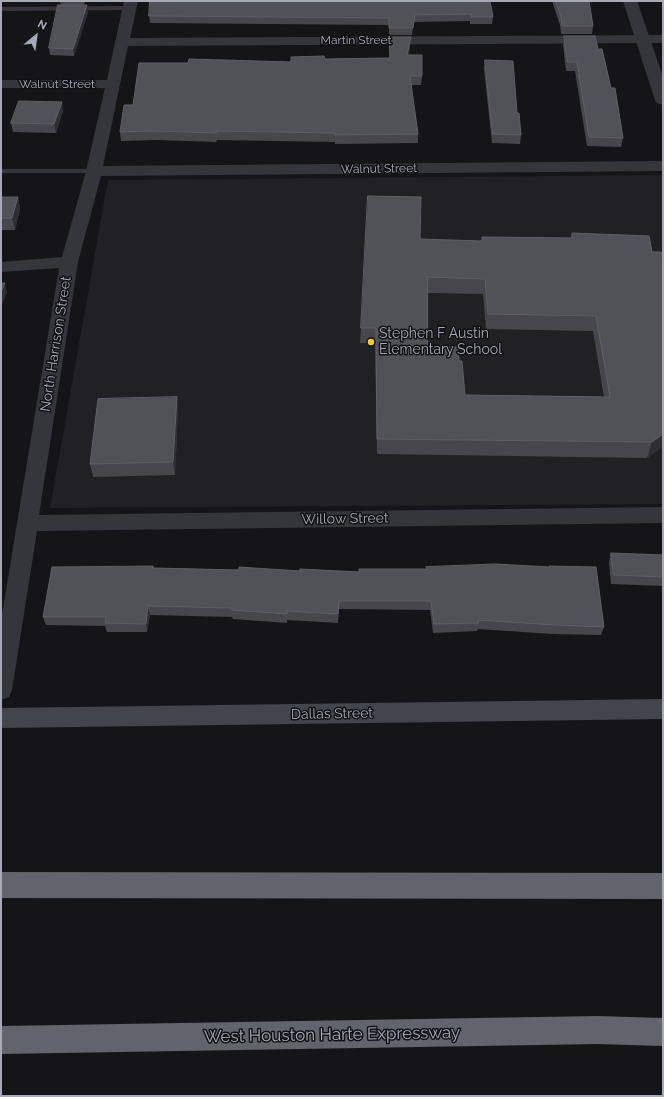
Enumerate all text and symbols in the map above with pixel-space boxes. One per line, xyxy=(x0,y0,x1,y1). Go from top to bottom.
north arrow xyxy=(16,16,56,56)
text: N xyxy=(35,17,49,33)
street label: Martin Street xyxy=(320,33,392,47)
street label: Walnut Street xyxy=(19,77,95,91)
street label: Walnut Street xyxy=(341,161,417,177)
street label: North Harrison Street xyxy=(37,275,75,413)
place label: Stephen F Austin Elementary School xyxy=(379,326,502,358)
marker: Stephen F Austin Elementary School xyxy=(366,337,376,347)
street label: Willow Street xyxy=(301,510,389,528)
street label: Dallas Street xyxy=(291,705,373,723)
street label: West Houston Harte Expressway xyxy=(204,1023,460,1047)

